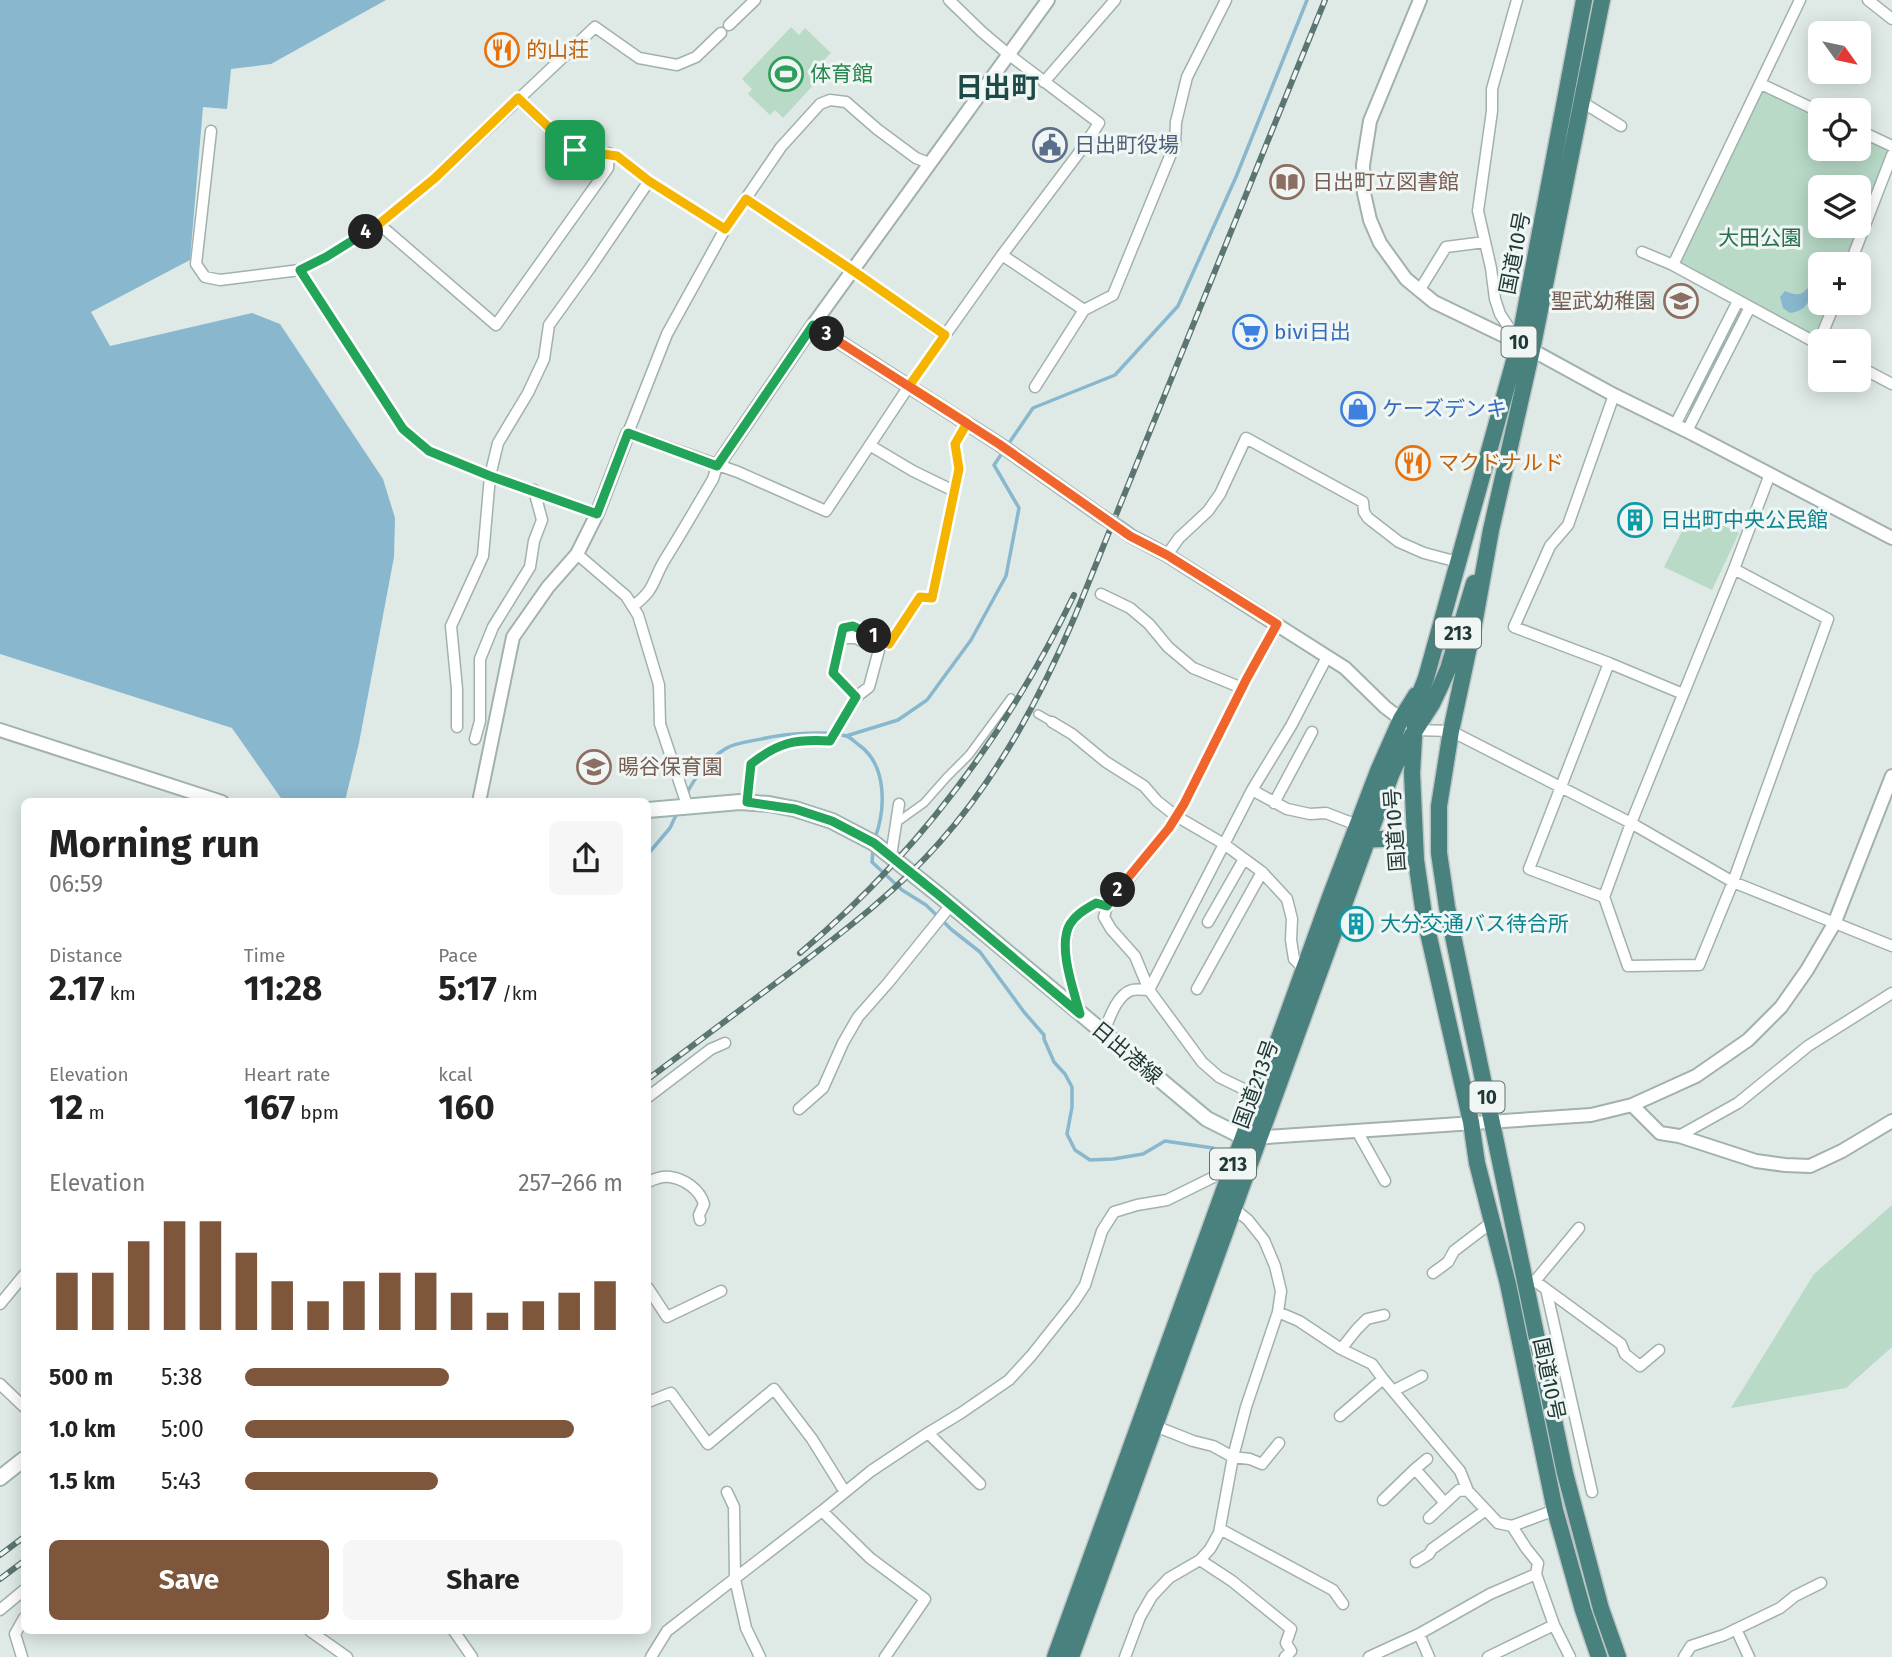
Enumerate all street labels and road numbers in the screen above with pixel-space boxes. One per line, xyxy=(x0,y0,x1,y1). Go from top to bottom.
street label: 国道10号 xyxy=(1494,209,1536,297)
road number: 10 xyxy=(1502,326,1536,358)
road number: 213 xyxy=(1435,618,1481,648)
street label: 国道10号 xyxy=(1379,787,1411,873)
street label: 日出港線 xyxy=(1086,1016,1168,1090)
street label: 国道213号 xyxy=(1228,1036,1284,1132)
road number: 10 xyxy=(1470,1082,1504,1112)
road number: 213 xyxy=(1210,1148,1256,1180)
street label: 国道10号 xyxy=(1528,1335,1570,1423)

